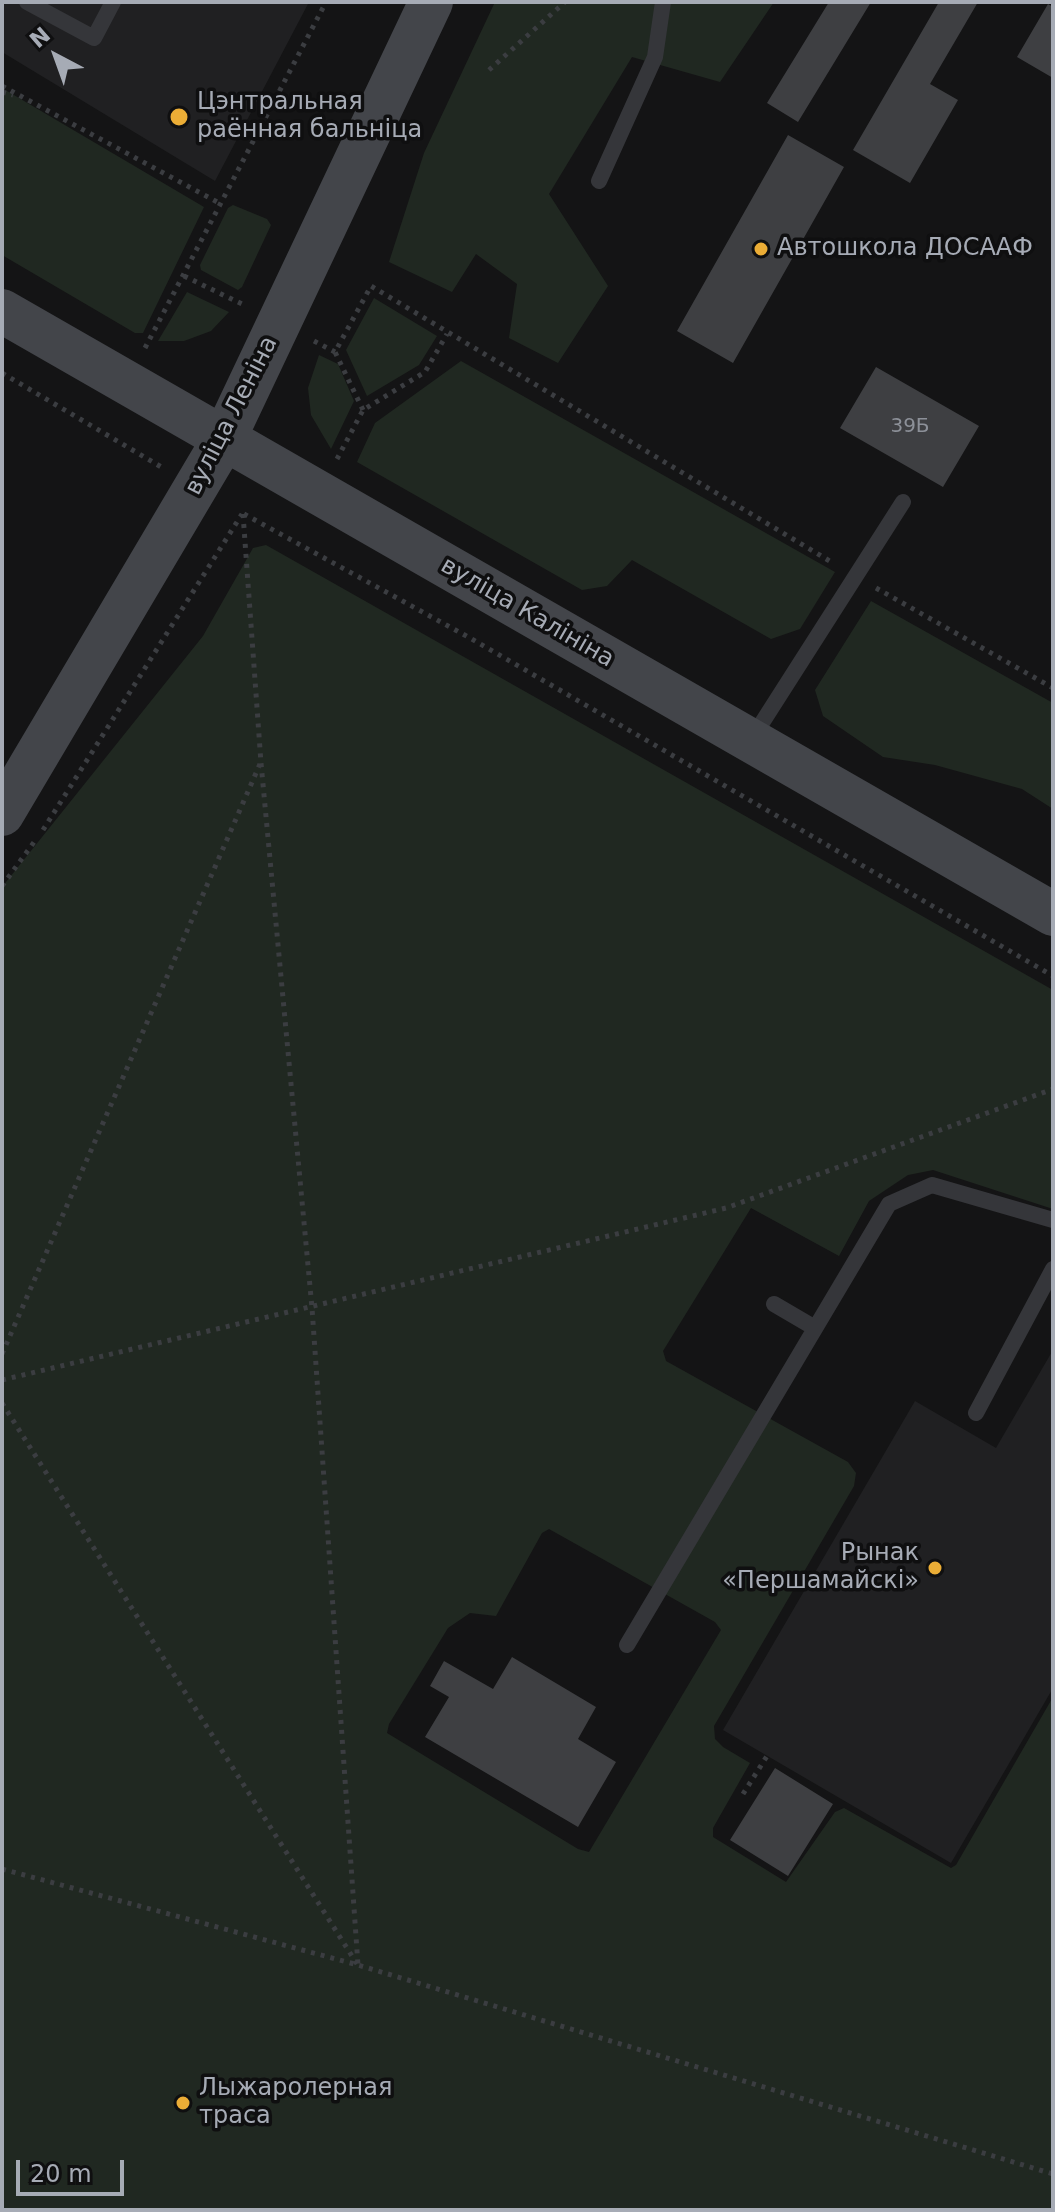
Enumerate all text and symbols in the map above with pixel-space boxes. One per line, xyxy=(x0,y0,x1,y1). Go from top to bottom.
north arrow xyxy=(16,16,96,96)
text: N xyxy=(25,22,55,53)
place label: Цэнтральная раённая бальніца xyxy=(197,89,422,145)
marker: Цэнтральная раённая бальніца xyxy=(168,106,190,128)
place label: Автошкола ДОСААФ xyxy=(777,235,1033,263)
marker: Автошкола ДОСААФ xyxy=(752,240,770,258)
street label: вуліца Леніна xyxy=(180,332,284,500)
house number: 39Б xyxy=(890,415,930,439)
street label: вуліца Калініна xyxy=(435,552,619,674)
place label: Рынак «Першамайскі» xyxy=(722,1540,919,1596)
marker: Рынак «Першамайскі» xyxy=(926,1559,944,1577)
place label: Лыжаролерная траса xyxy=(199,2075,392,2131)
marker: Лыжаролерная траса xyxy=(174,2094,192,2112)
scale bar xyxy=(20,2144,128,2194)
text: 20 m xyxy=(30,2160,92,2188)

